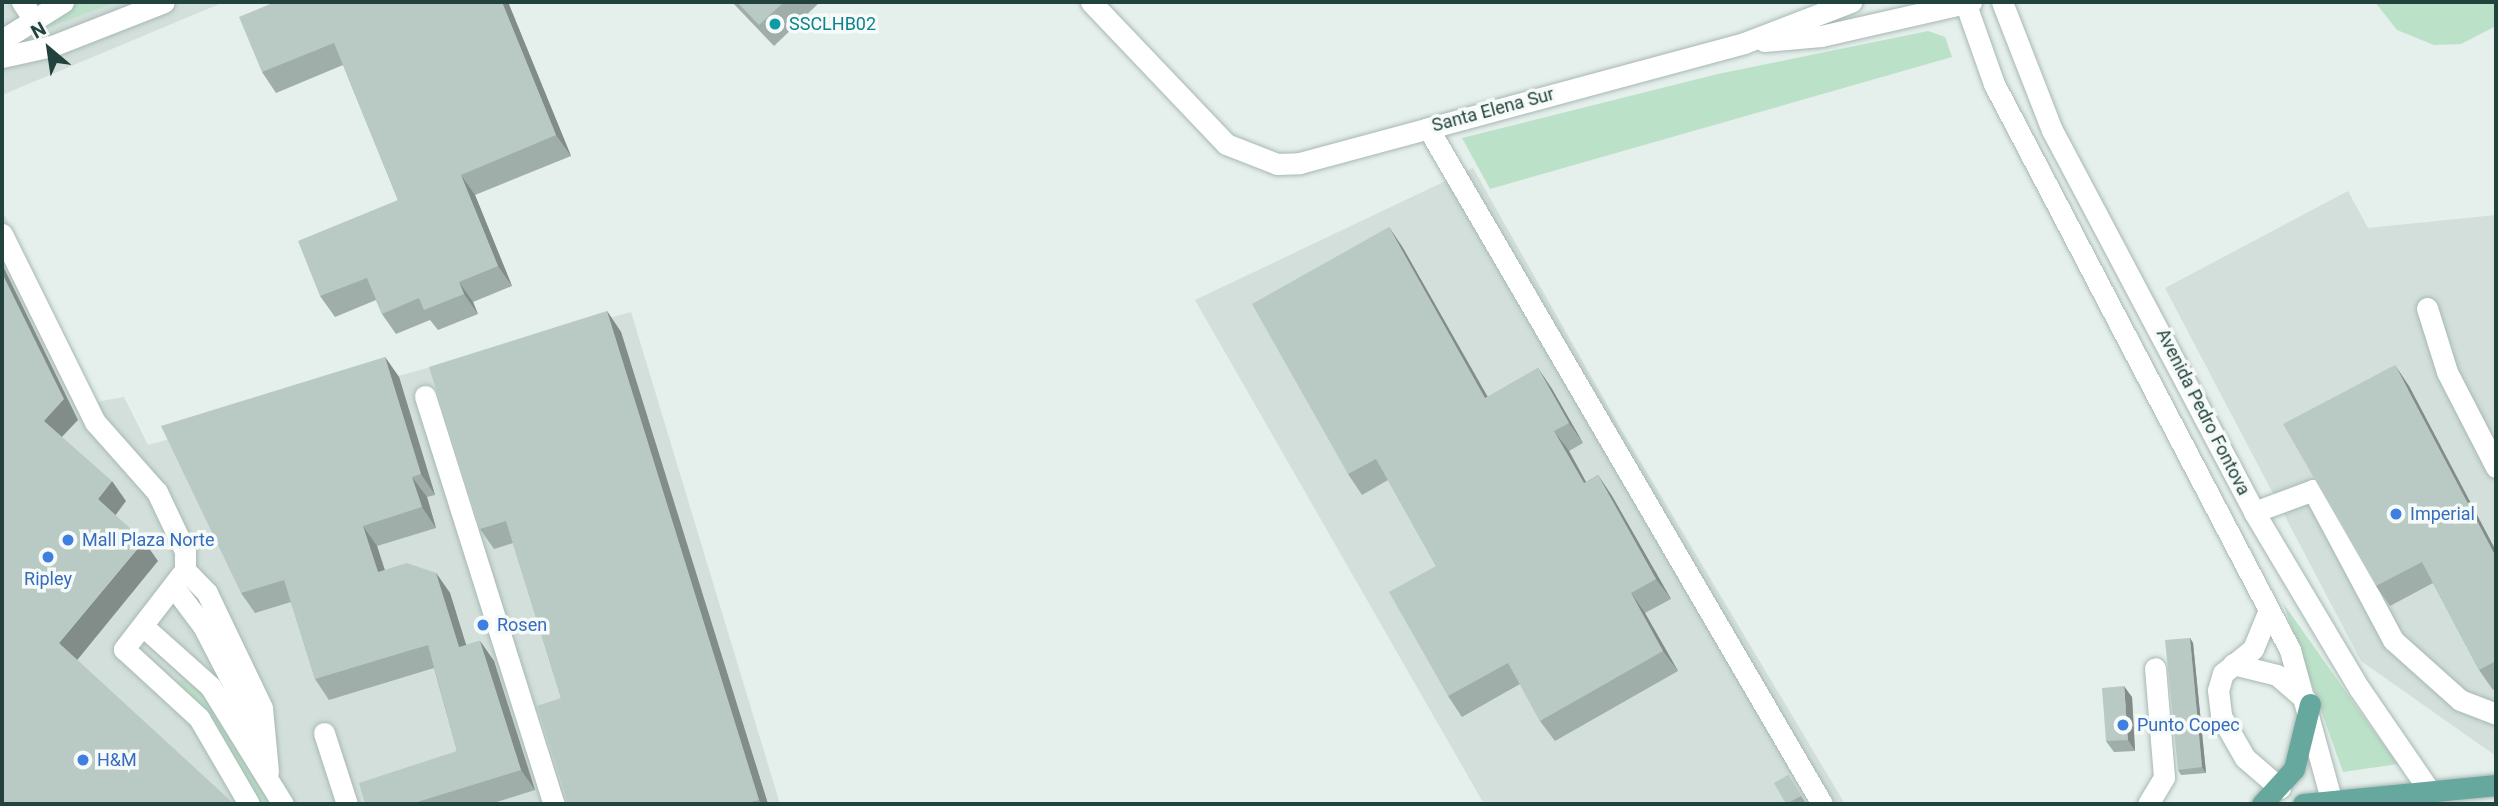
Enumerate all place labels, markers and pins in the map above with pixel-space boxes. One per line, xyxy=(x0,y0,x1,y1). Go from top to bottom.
place label: SSCLHB02 xyxy=(789,13,876,35)
marker: SSCLHB02 xyxy=(767,16,783,32)
place label: Imperial xyxy=(2410,503,2475,525)
marker: Imperial xyxy=(2388,506,2404,522)
place label: Mall Plaza Norte xyxy=(82,529,215,551)
marker: Mall Plaza Norte xyxy=(60,532,76,548)
marker: Ripley xyxy=(40,549,56,565)
place label: Ripley xyxy=(24,568,72,590)
place label: Rosen xyxy=(497,614,547,636)
marker: Rosen xyxy=(475,617,491,633)
place label: Punto Copec xyxy=(2137,714,2240,736)
marker: Punto Copec xyxy=(2115,717,2131,733)
place label: H&M xyxy=(97,749,137,771)
marker: H&M xyxy=(75,752,91,768)

